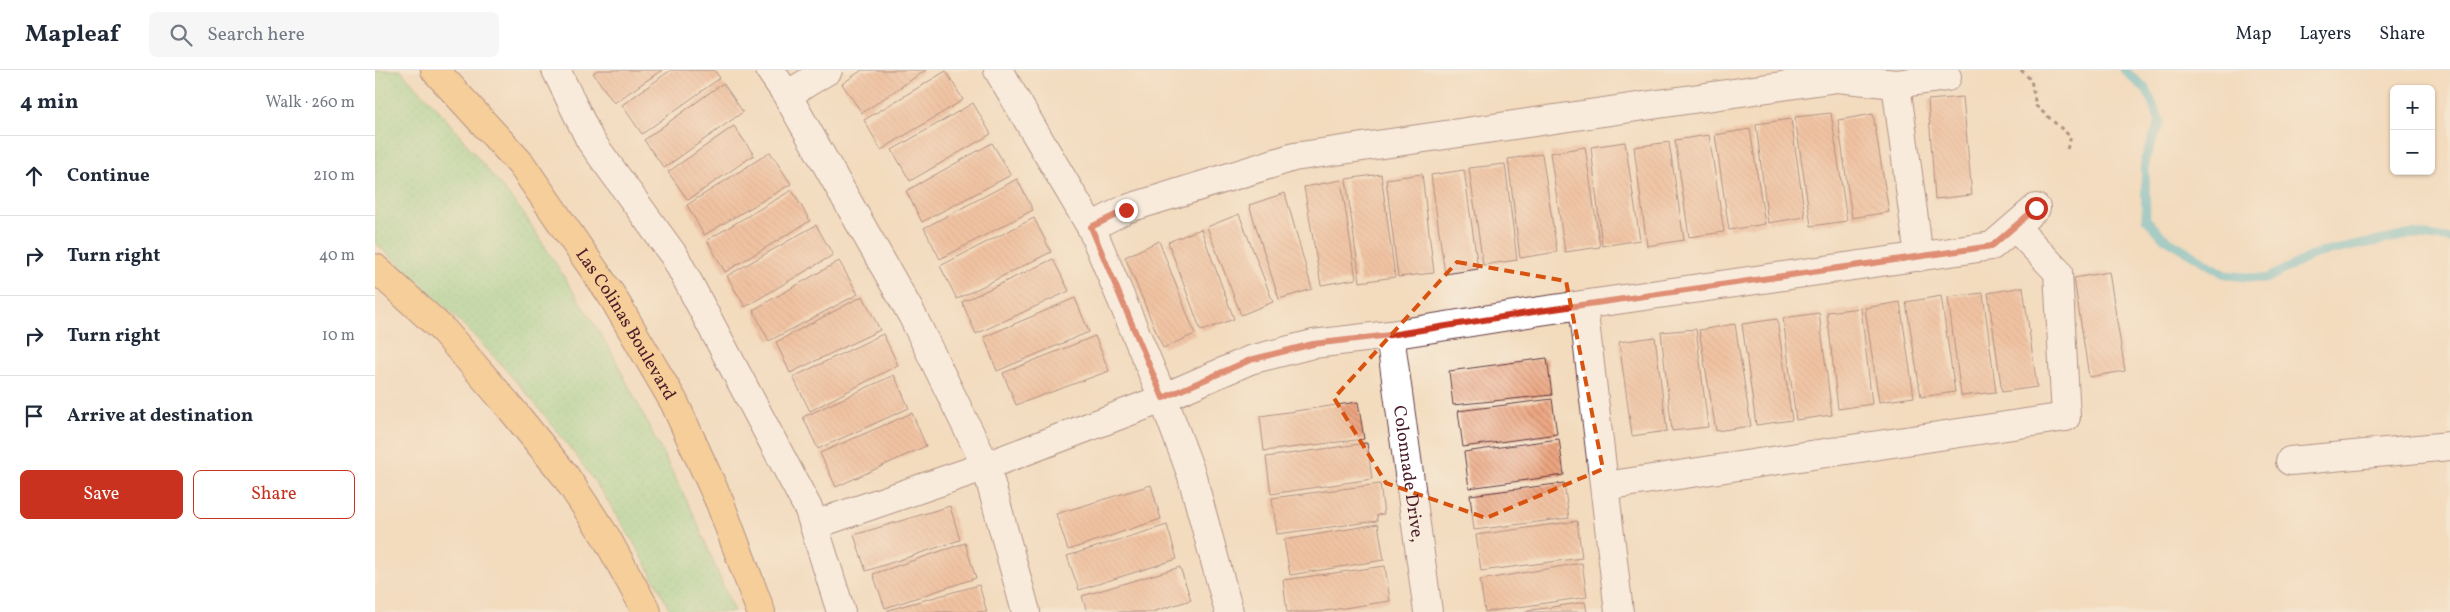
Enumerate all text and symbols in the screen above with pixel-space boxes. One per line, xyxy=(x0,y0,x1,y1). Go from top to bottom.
search box xyxy=(149,12,499,57)
text: Mapleaf xyxy=(25,18,119,52)
icon: search xyxy=(167,21,195,49)
text: Search here xyxy=(207,22,305,48)
text: Map xyxy=(2235,22,2271,47)
text: Layers xyxy=(2299,22,2351,47)
text: Share xyxy=(2379,22,2425,47)
map controls xyxy=(2390,85,2435,175)
button: + xyxy=(2390,85,2435,130)
text: 4 min xyxy=(20,88,79,117)
text: Walk · 260 m xyxy=(265,92,355,114)
button: − xyxy=(2390,130,2435,175)
icon: ahead xyxy=(20,162,48,190)
text: Continue xyxy=(67,163,150,189)
text: 210 m xyxy=(313,165,355,187)
route start xyxy=(2025,197,2048,220)
route end xyxy=(1115,199,1138,222)
icon: right xyxy=(20,242,48,270)
text: Turn right xyxy=(67,243,160,269)
street label: Las Colinas Boulevard xyxy=(569,244,681,405)
text: 40 m xyxy=(319,245,355,267)
icon: right xyxy=(20,322,48,350)
text: Turn right xyxy=(67,323,160,349)
text: 10 m xyxy=(322,325,355,347)
icon: arrive xyxy=(20,402,48,430)
text: Arrive at destination xyxy=(67,403,253,429)
street label: Colonnade Drive, xyxy=(1386,404,1429,544)
button: Save xyxy=(20,470,183,519)
button: Share xyxy=(193,470,355,519)

